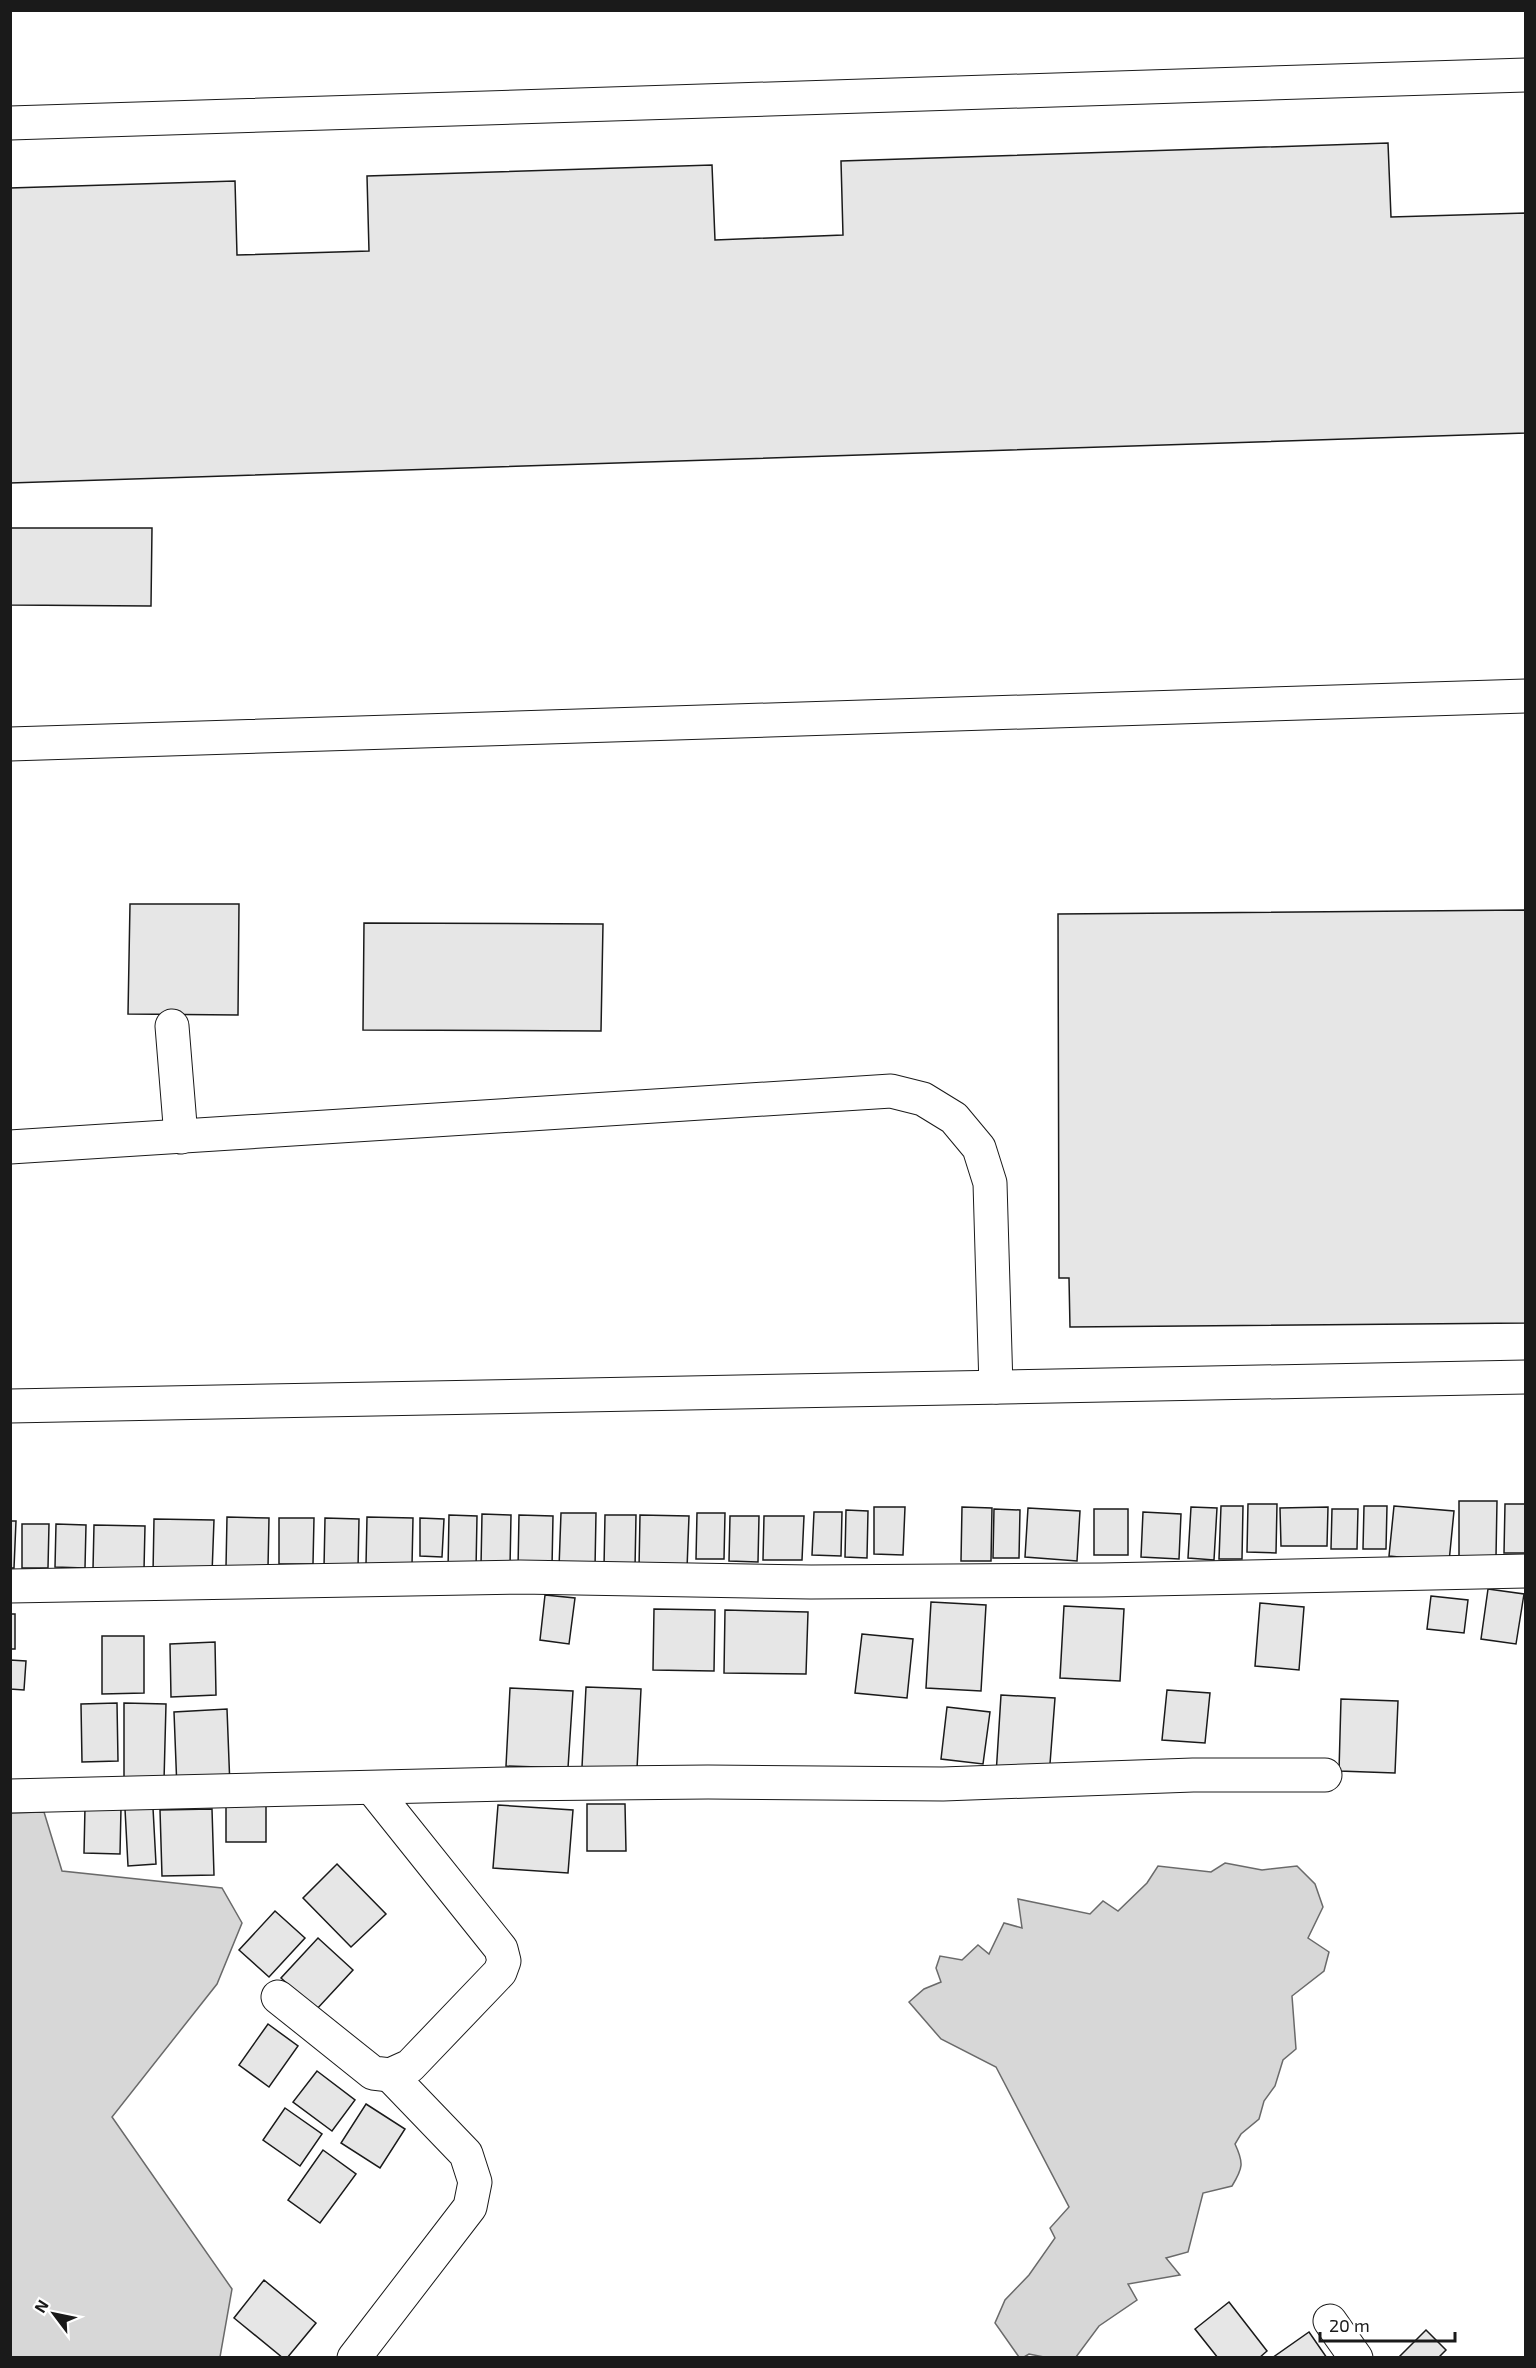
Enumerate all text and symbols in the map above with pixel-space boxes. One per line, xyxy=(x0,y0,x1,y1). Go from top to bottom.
north arrow xyxy=(24,2284,84,2344)
text: N xyxy=(30,2296,52,2316)
scale bar xyxy=(1320,2305,1455,2343)
text: 20 m xyxy=(1329,2314,1370,2336)

